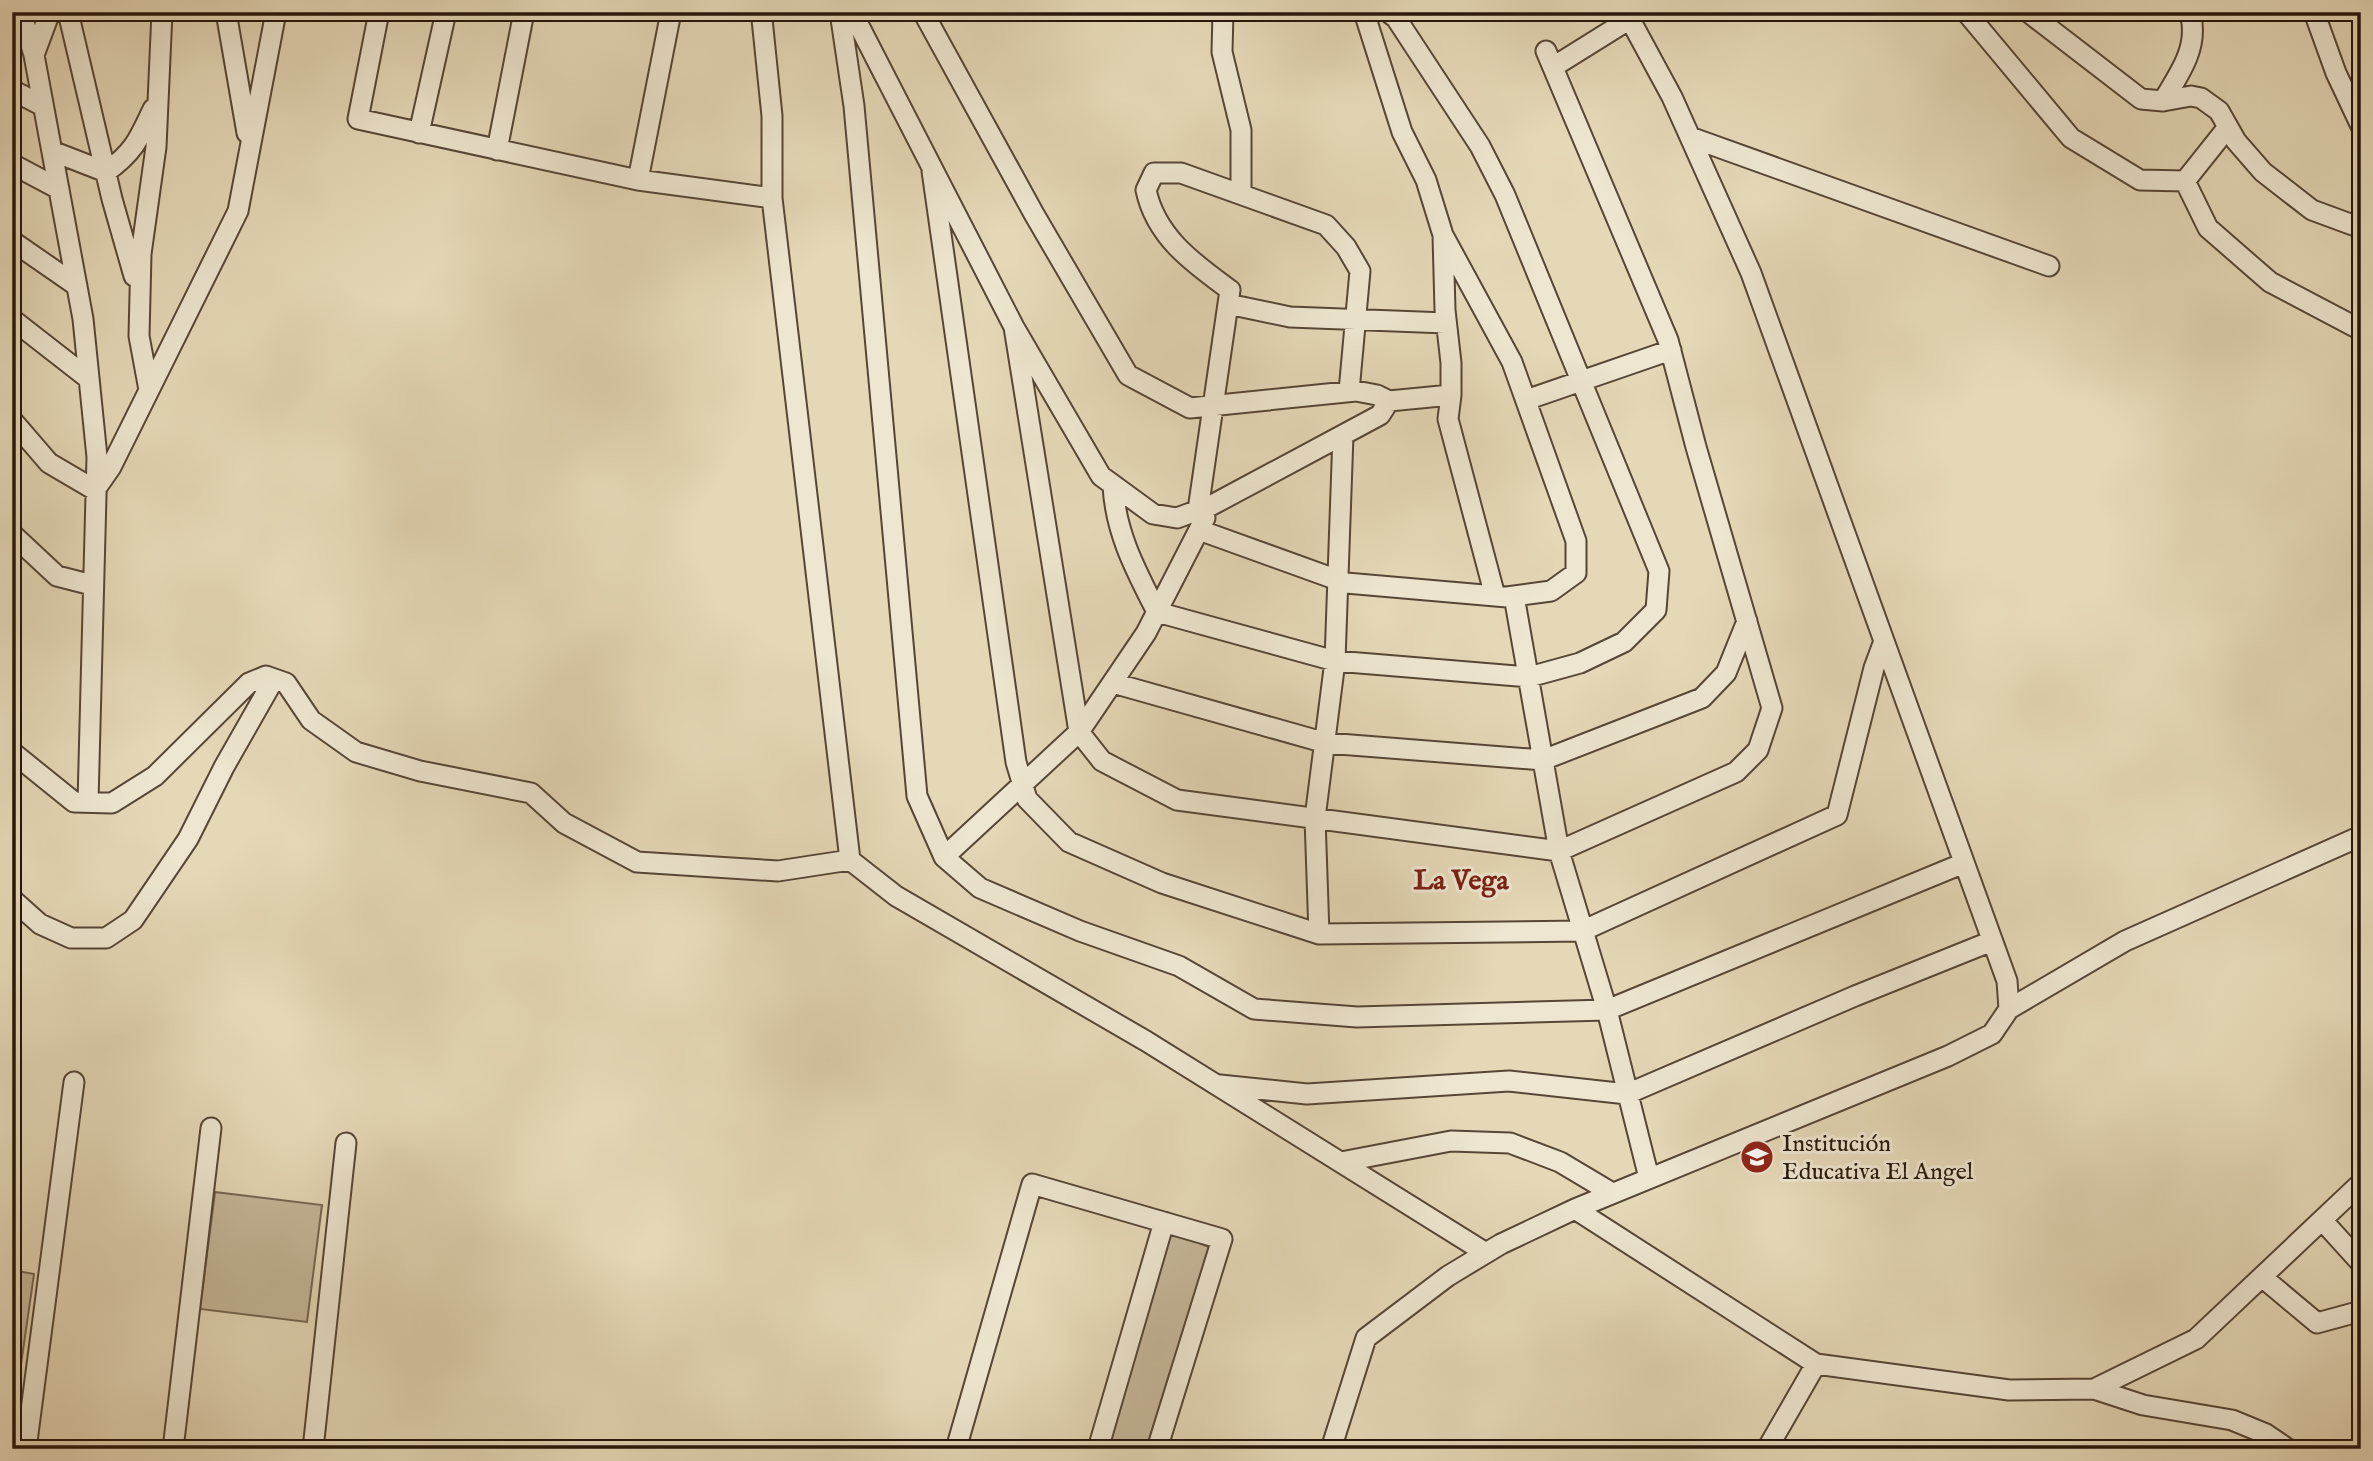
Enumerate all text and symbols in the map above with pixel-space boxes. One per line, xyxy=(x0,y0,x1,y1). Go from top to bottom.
district label: La Vega xyxy=(1413,864,1509,899)
place label: Institución Educativa El Angel xyxy=(1782,1129,1974,1188)
school or university icon: Institución Educativa El Angel xyxy=(1738,1138,1776,1176)

